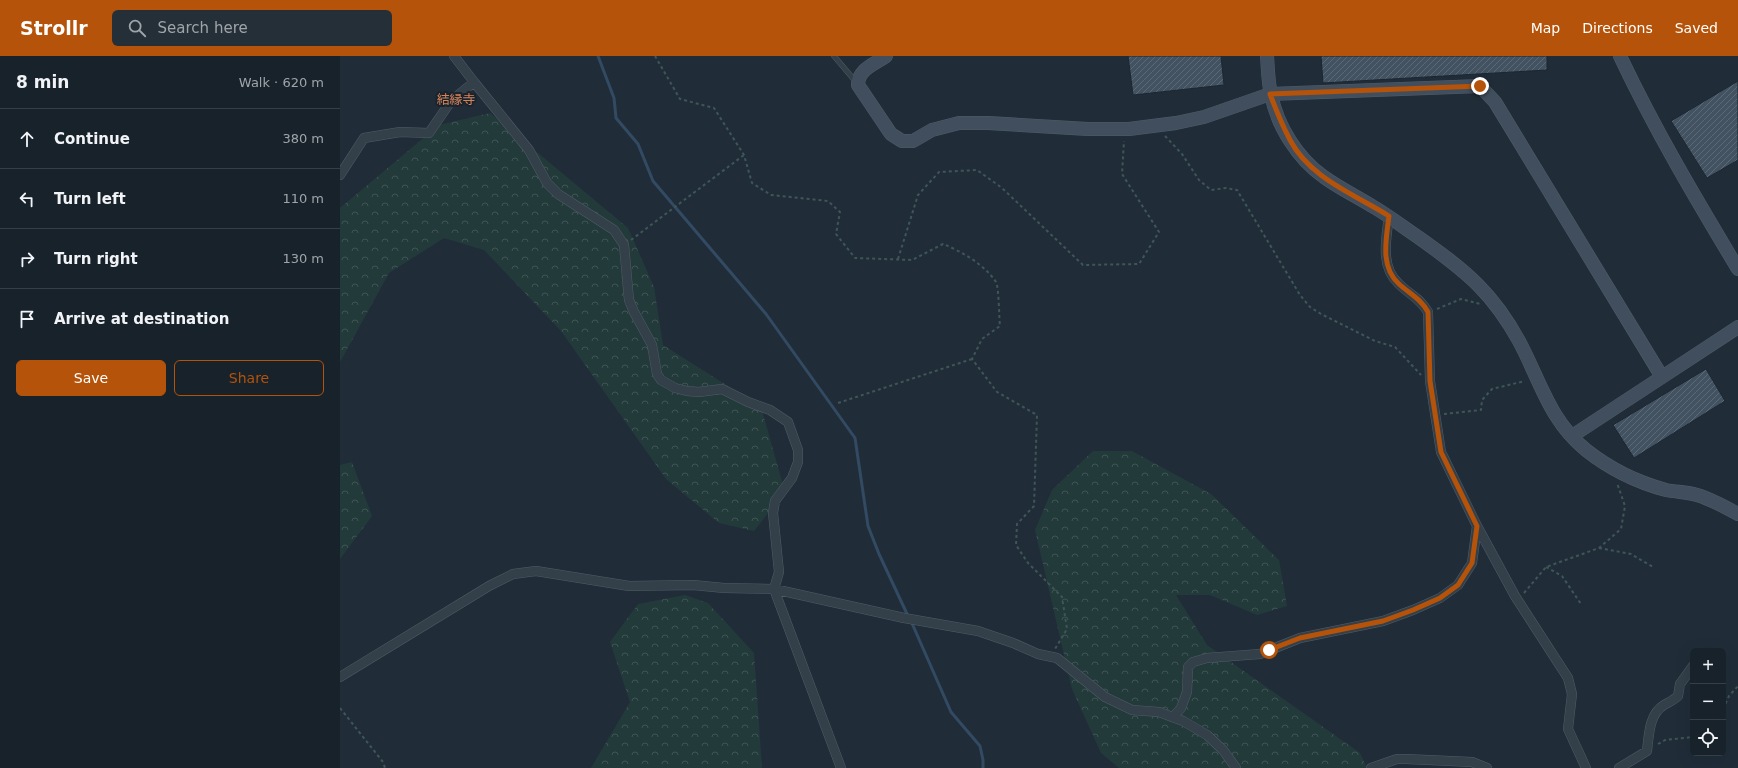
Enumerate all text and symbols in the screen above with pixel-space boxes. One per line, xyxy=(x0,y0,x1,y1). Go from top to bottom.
search box xyxy=(112,10,392,46)
text: Strollr xyxy=(20,17,88,39)
icon: search xyxy=(126,17,148,39)
text: Search here xyxy=(158,19,248,37)
text: Map xyxy=(1531,20,1560,36)
text: Directions xyxy=(1582,20,1653,36)
text: Saved xyxy=(1675,20,1718,36)
text: 8 min xyxy=(16,72,69,92)
text: Walk · 620 m xyxy=(239,75,324,90)
route end xyxy=(1471,77,1489,95)
district label: 結縁寺 xyxy=(436,92,476,107)
icon: ahead xyxy=(16,128,38,150)
text: Continue xyxy=(54,130,130,148)
text: 380 m xyxy=(282,131,324,146)
icon: left xyxy=(16,188,38,210)
text: Turn left xyxy=(54,190,126,208)
text: 110 m xyxy=(282,191,324,206)
icon: right xyxy=(16,248,38,270)
text: Turn right xyxy=(54,250,138,268)
text: 130 m xyxy=(282,251,324,266)
icon: arrive xyxy=(16,308,38,330)
text: Arrive at destination xyxy=(54,310,229,328)
button: Save xyxy=(16,360,166,396)
button: Share xyxy=(174,360,324,396)
route start xyxy=(1260,641,1278,659)
map controls xyxy=(1690,648,1726,756)
button: + xyxy=(1690,648,1726,684)
button: − xyxy=(1690,684,1726,720)
button: locate xyxy=(1690,720,1726,756)

